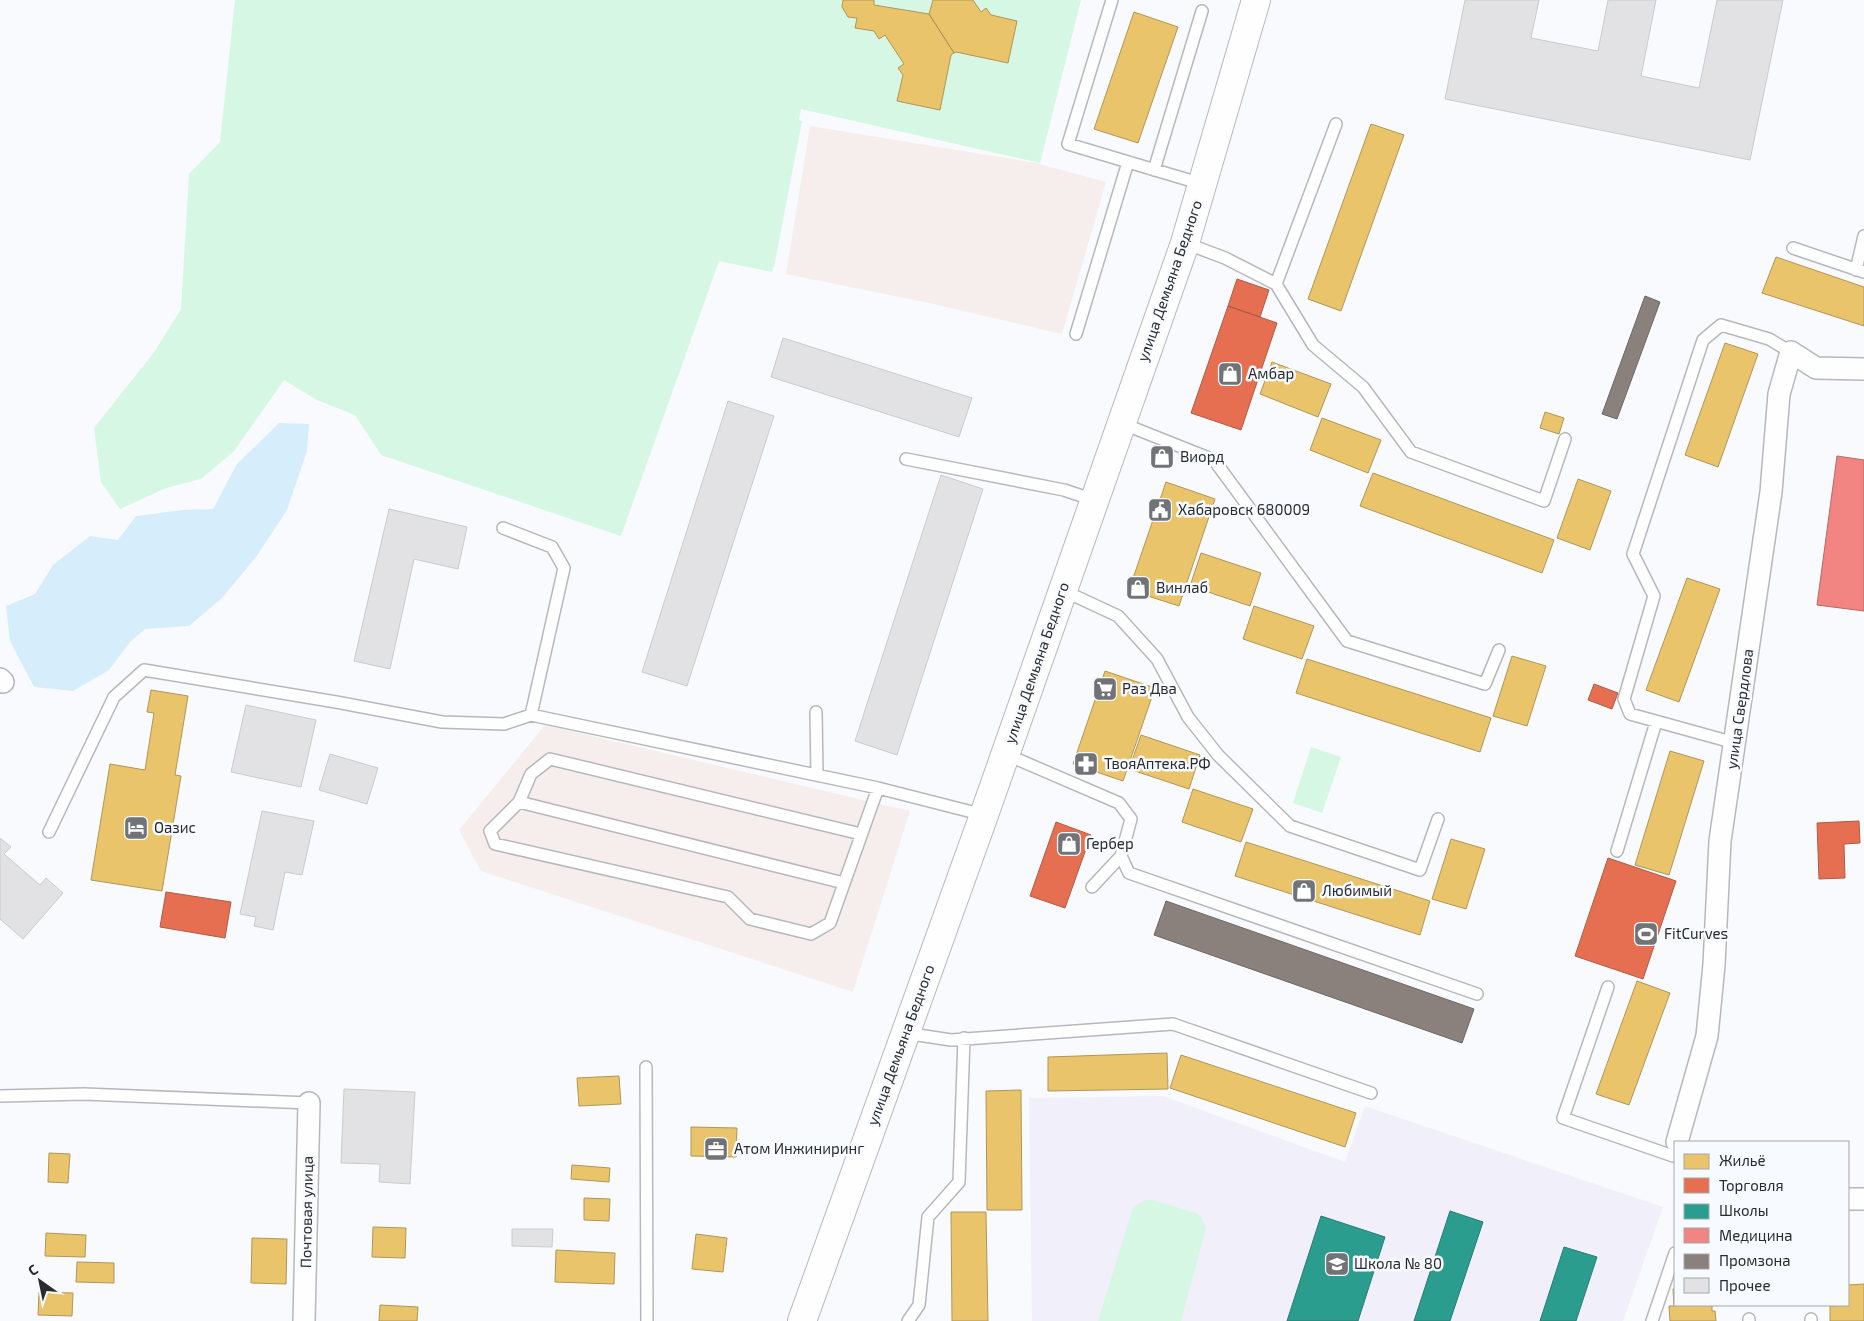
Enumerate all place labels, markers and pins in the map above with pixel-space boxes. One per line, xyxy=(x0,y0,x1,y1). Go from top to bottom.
shop icon: Амбар xyxy=(1217,361,1243,387)
place label: Амбар xyxy=(1248,364,1294,382)
shop icon: Виорд xyxy=(1149,444,1175,470)
place label: Виорд xyxy=(1180,447,1224,465)
public building icon: Хабаровск 680009 xyxy=(1147,497,1173,523)
place label: Хабаровск 680009 xyxy=(1178,500,1310,518)
shop icon: Винлаб xyxy=(1125,575,1151,601)
place label: Винлаб xyxy=(1156,578,1208,596)
supermarket icon: Раз Два xyxy=(1092,676,1118,702)
place label: Раз Два xyxy=(1122,679,1177,697)
pharmacy icon: ТвояАптека.РФ xyxy=(1073,751,1099,777)
place label: ТвояАптека.РФ xyxy=(1104,754,1211,772)
hotel icon: Оазис xyxy=(123,815,149,841)
place label: Оазис xyxy=(154,818,196,836)
shop icon: Гербер xyxy=(1056,831,1082,857)
place label: Гербер xyxy=(1086,834,1134,852)
shop icon: Любимый xyxy=(1291,878,1317,904)
place label: Любимый xyxy=(1322,881,1392,899)
sports icon: FitCurves xyxy=(1633,921,1659,947)
place label: FitCurves xyxy=(1664,924,1728,942)
office icon: Атом Инжиниринг xyxy=(703,1136,729,1162)
place label: Атом Инжиниринг xyxy=(734,1139,864,1157)
school or university icon: Школа № 80 xyxy=(1324,1251,1350,1277)
place label: Школа № 80 xyxy=(1354,1254,1442,1272)

